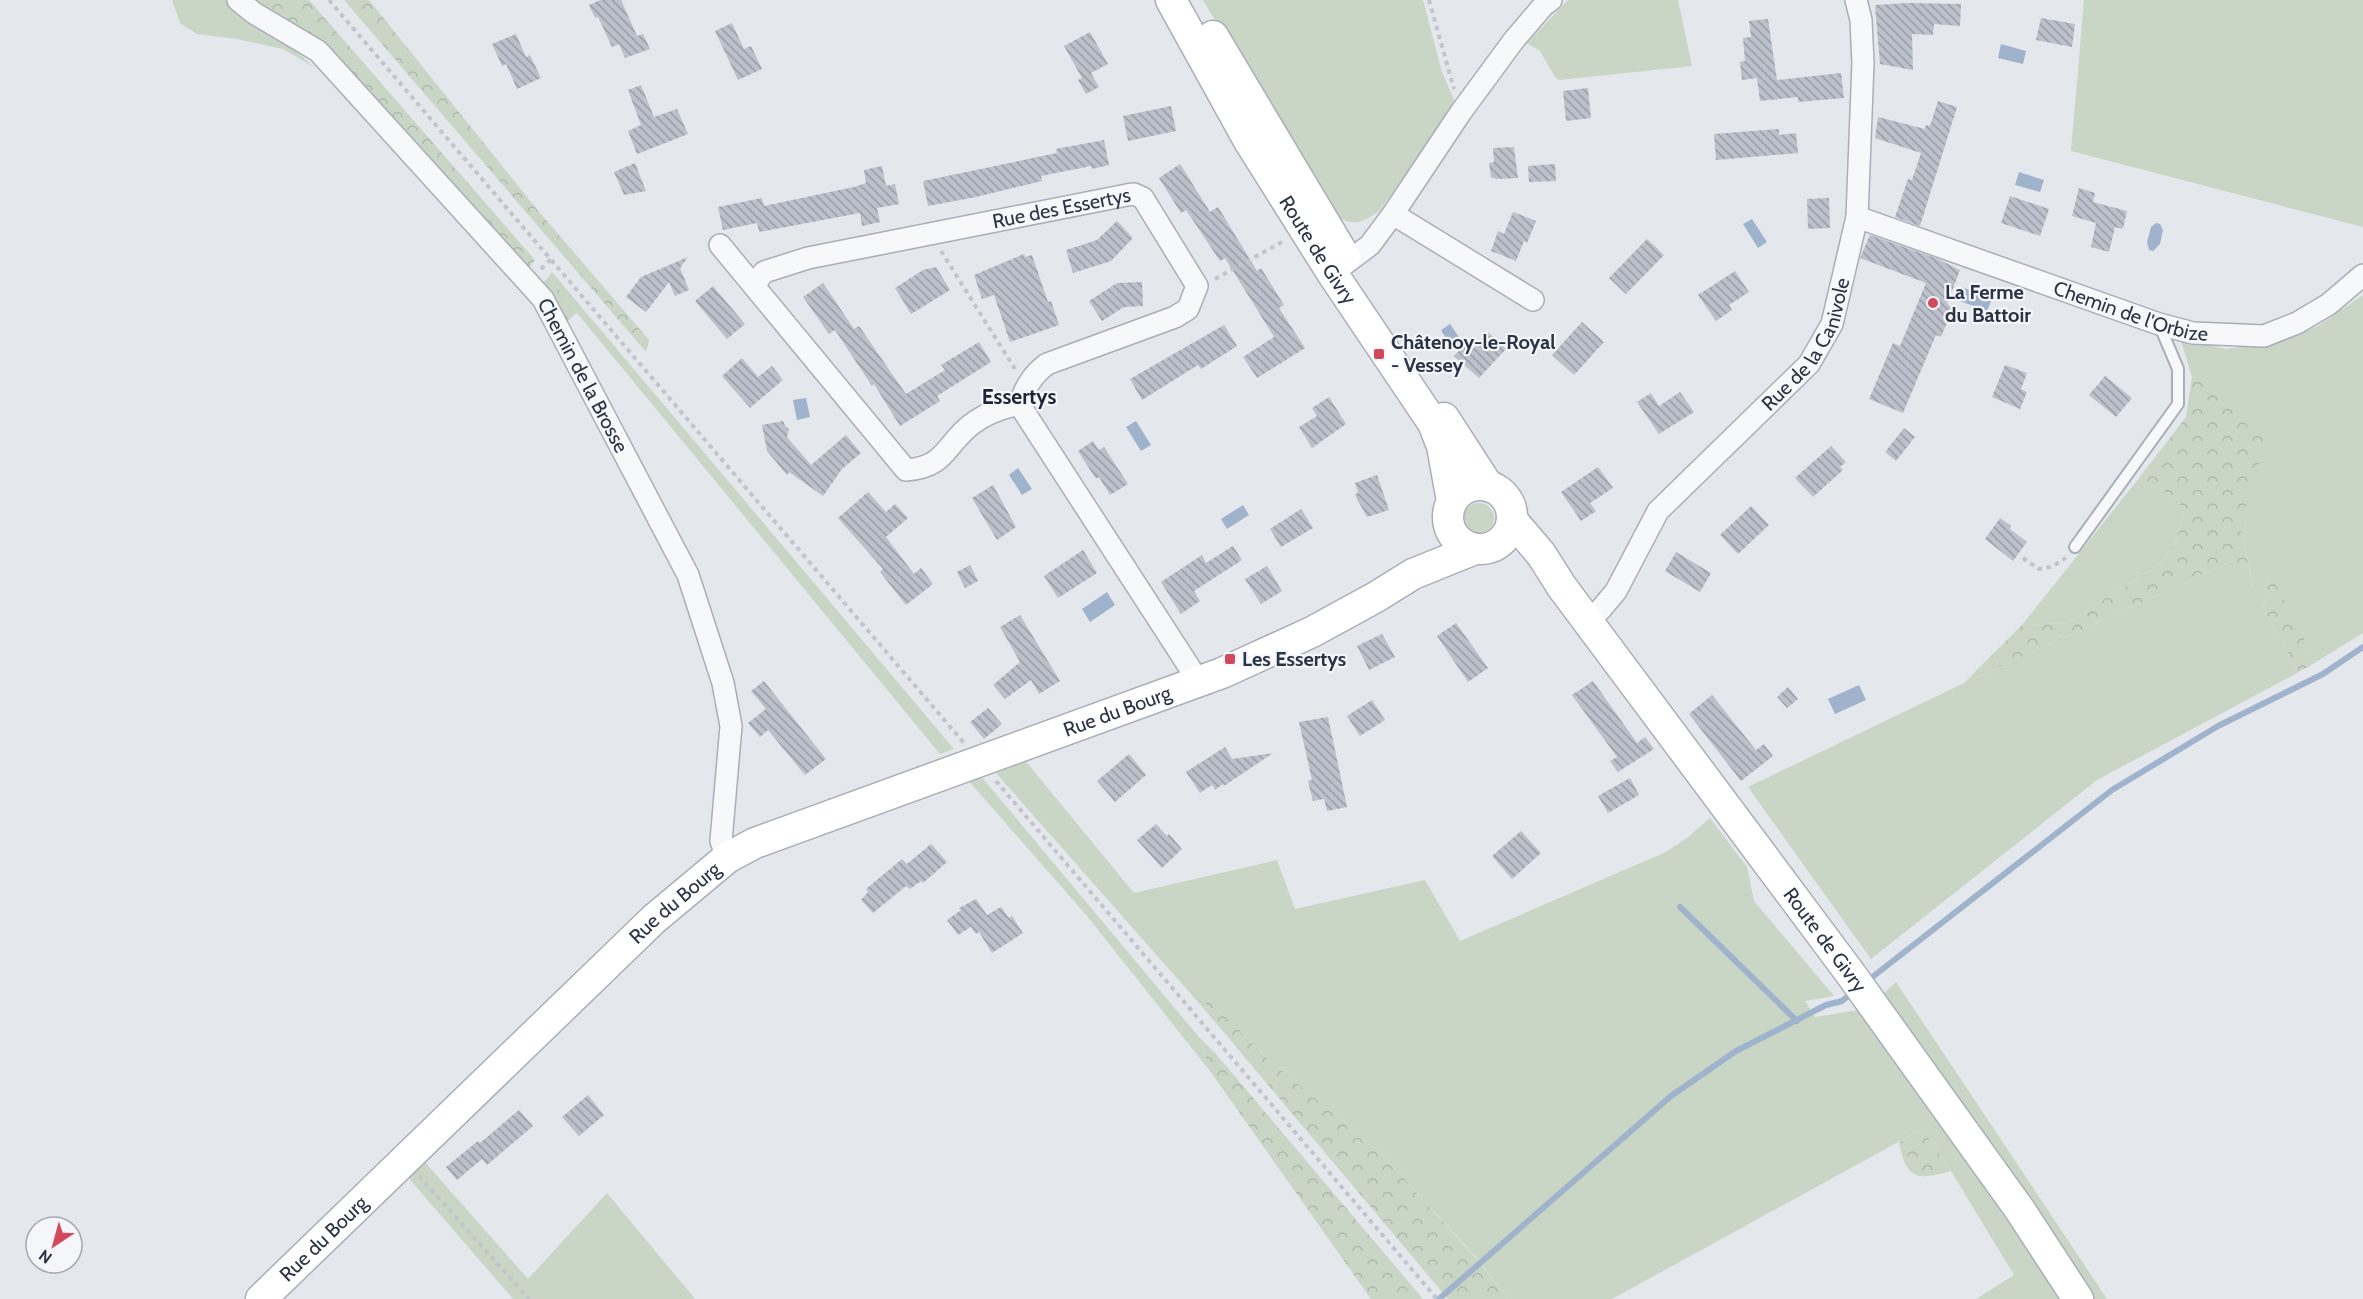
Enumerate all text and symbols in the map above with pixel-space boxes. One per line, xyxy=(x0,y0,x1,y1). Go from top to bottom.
street label: Rue des Essertys xyxy=(990,183,1133,233)
street label: Route de Givry xyxy=(1274,191,1362,309)
street label: Rue de la Canivole xyxy=(1757,276,1854,416)
street label: Chemin de l'Orbize xyxy=(2050,276,2209,346)
place label: La Ferme du Battoir xyxy=(1945,280,2031,327)
street label: Chemin de la Brosse xyxy=(533,294,634,457)
marker: La Ferme du Battoir xyxy=(1926,296,1940,310)
place label: Châtenoy-le-Royal - Vessey xyxy=(1391,330,1555,377)
marker: Châtenoy-le-Royal - Vessey xyxy=(1372,347,1386,361)
district label: Essertys xyxy=(982,384,1056,409)
place label: Les Essertys xyxy=(1242,647,1346,671)
marker: Les Essertys xyxy=(1223,652,1237,666)
street label: Rue du Bourg xyxy=(1060,680,1175,742)
street label: Rue du Bourg xyxy=(624,856,726,949)
street label: Route de Givry xyxy=(1778,883,1872,997)
street label: Rue du Bourg xyxy=(275,1190,373,1286)
north arrow xyxy=(24,1215,84,1275)
text: N xyxy=(35,1246,56,1268)

